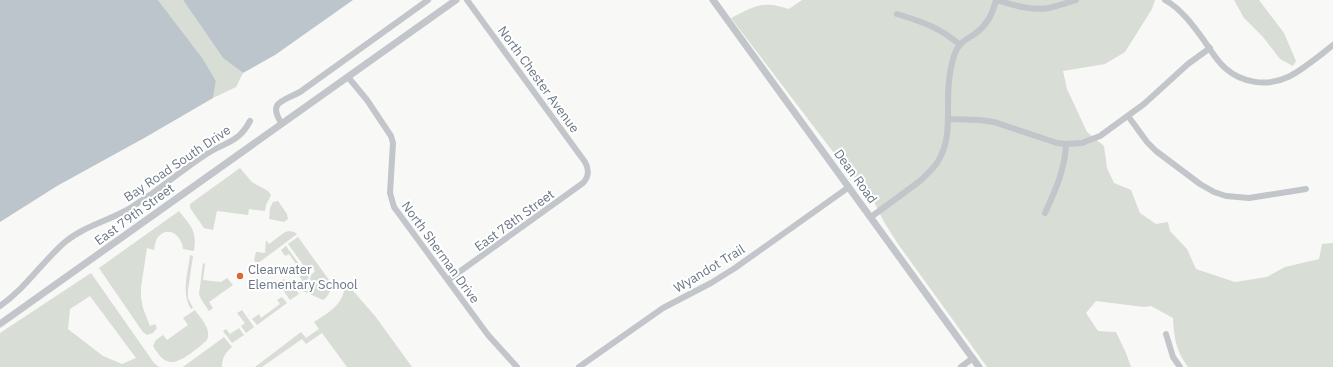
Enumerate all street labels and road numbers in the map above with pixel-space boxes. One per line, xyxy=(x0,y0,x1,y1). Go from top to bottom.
street label: North Chester Avenue xyxy=(494,23,583,136)
street label: Bay Road South Drive xyxy=(121,121,234,205)
street label: Dean Road xyxy=(830,146,881,207)
street label: East 79th Street xyxy=(91,180,178,249)
street label: East 78th Street xyxy=(471,186,558,255)
street label: North Sherman Drive xyxy=(398,198,483,307)
street label: Wyandot Trail xyxy=(671,240,748,296)

